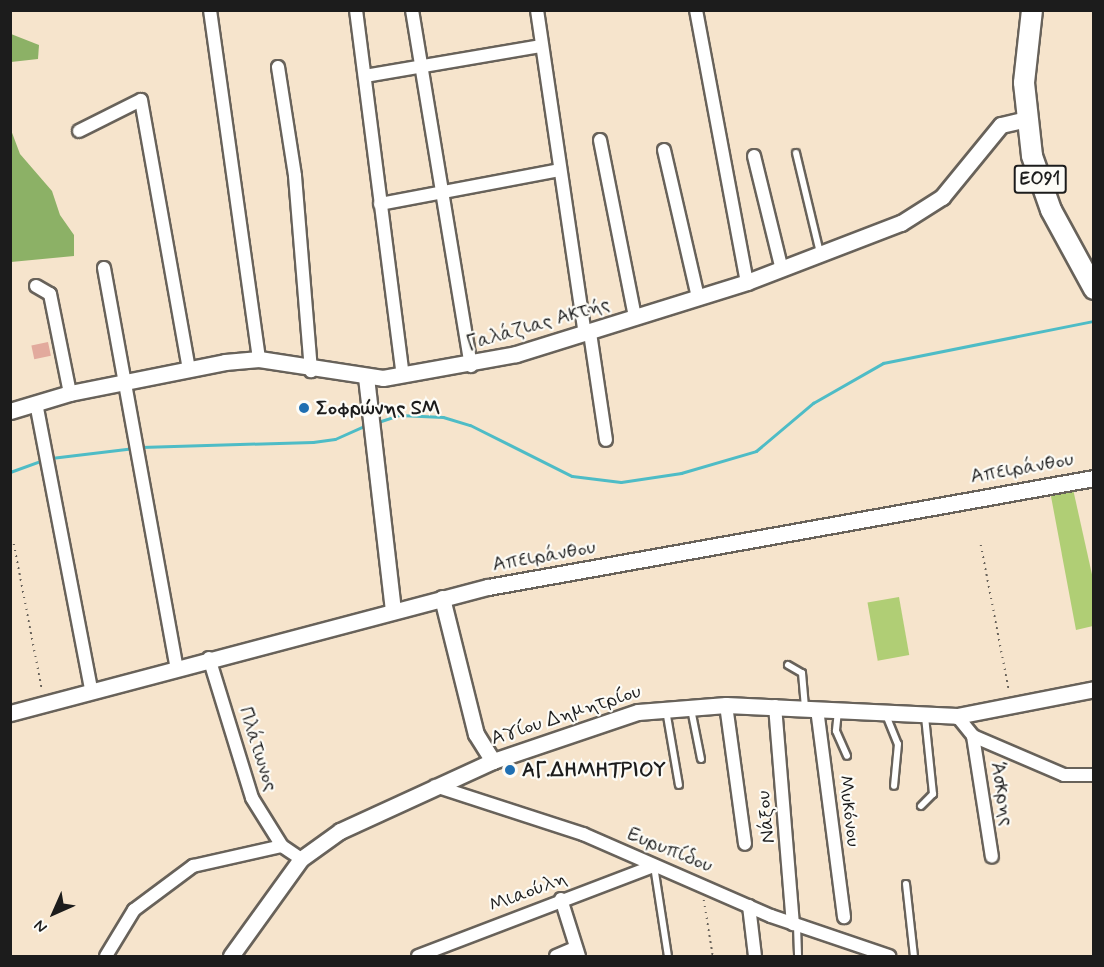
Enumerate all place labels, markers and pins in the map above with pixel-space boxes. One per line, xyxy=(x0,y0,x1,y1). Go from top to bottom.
place label: Σοφρώνης SM xyxy=(316,396,440,420)
marker: Σοφρώνης SM xyxy=(297,401,311,415)
place label: ΑΓ.ΔΗΜΗΤΡΙΟΥ xyxy=(522,758,666,782)
marker: ΑΓ.ΔΗΜΗΤΡΙΟΥ xyxy=(503,763,517,777)

